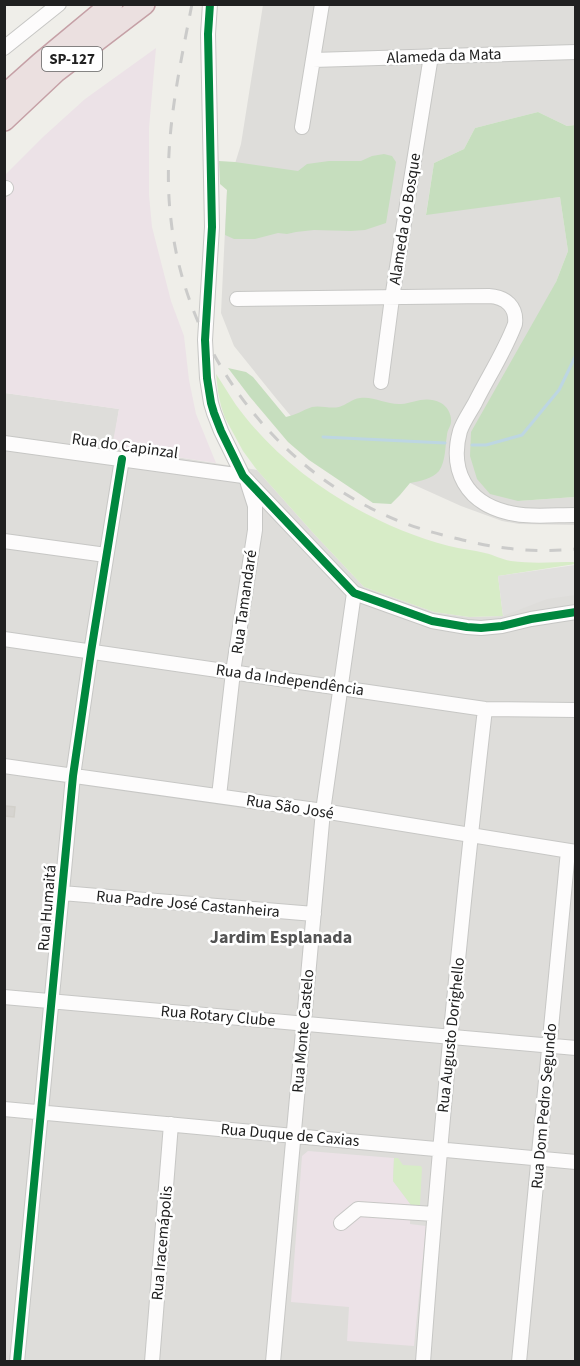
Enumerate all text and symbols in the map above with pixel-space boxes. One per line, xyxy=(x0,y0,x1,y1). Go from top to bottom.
street label: Alameda da Mata xyxy=(386,43,502,69)
road number: SP-127 xyxy=(42,47,102,71)
street label: Alameda do Bosque xyxy=(384,151,426,287)
street label: Rua do Capinzal xyxy=(70,428,180,464)
street label: Rua Tamandaré xyxy=(226,548,262,655)
street label: Rua da Independência xyxy=(214,659,366,701)
street label: Rua São José xyxy=(245,789,335,825)
street label: Rua Humaitá xyxy=(32,864,62,952)
street label: Rua Padre José Castanheira xyxy=(95,885,281,923)
district label: Jardim Esplanada xyxy=(210,925,352,950)
street label: Rua Augusto Dorighello xyxy=(432,956,470,1114)
street label: Rua Monte Castelo xyxy=(287,968,319,1094)
street label: Rua Rotary Clube xyxy=(160,1000,276,1032)
street label: Rua Dom Pedro Segundo xyxy=(526,1022,562,1190)
street label: Rua Duque de Caxias xyxy=(220,1118,361,1152)
street label: Rua Iracemápolis xyxy=(146,1184,178,1301)

